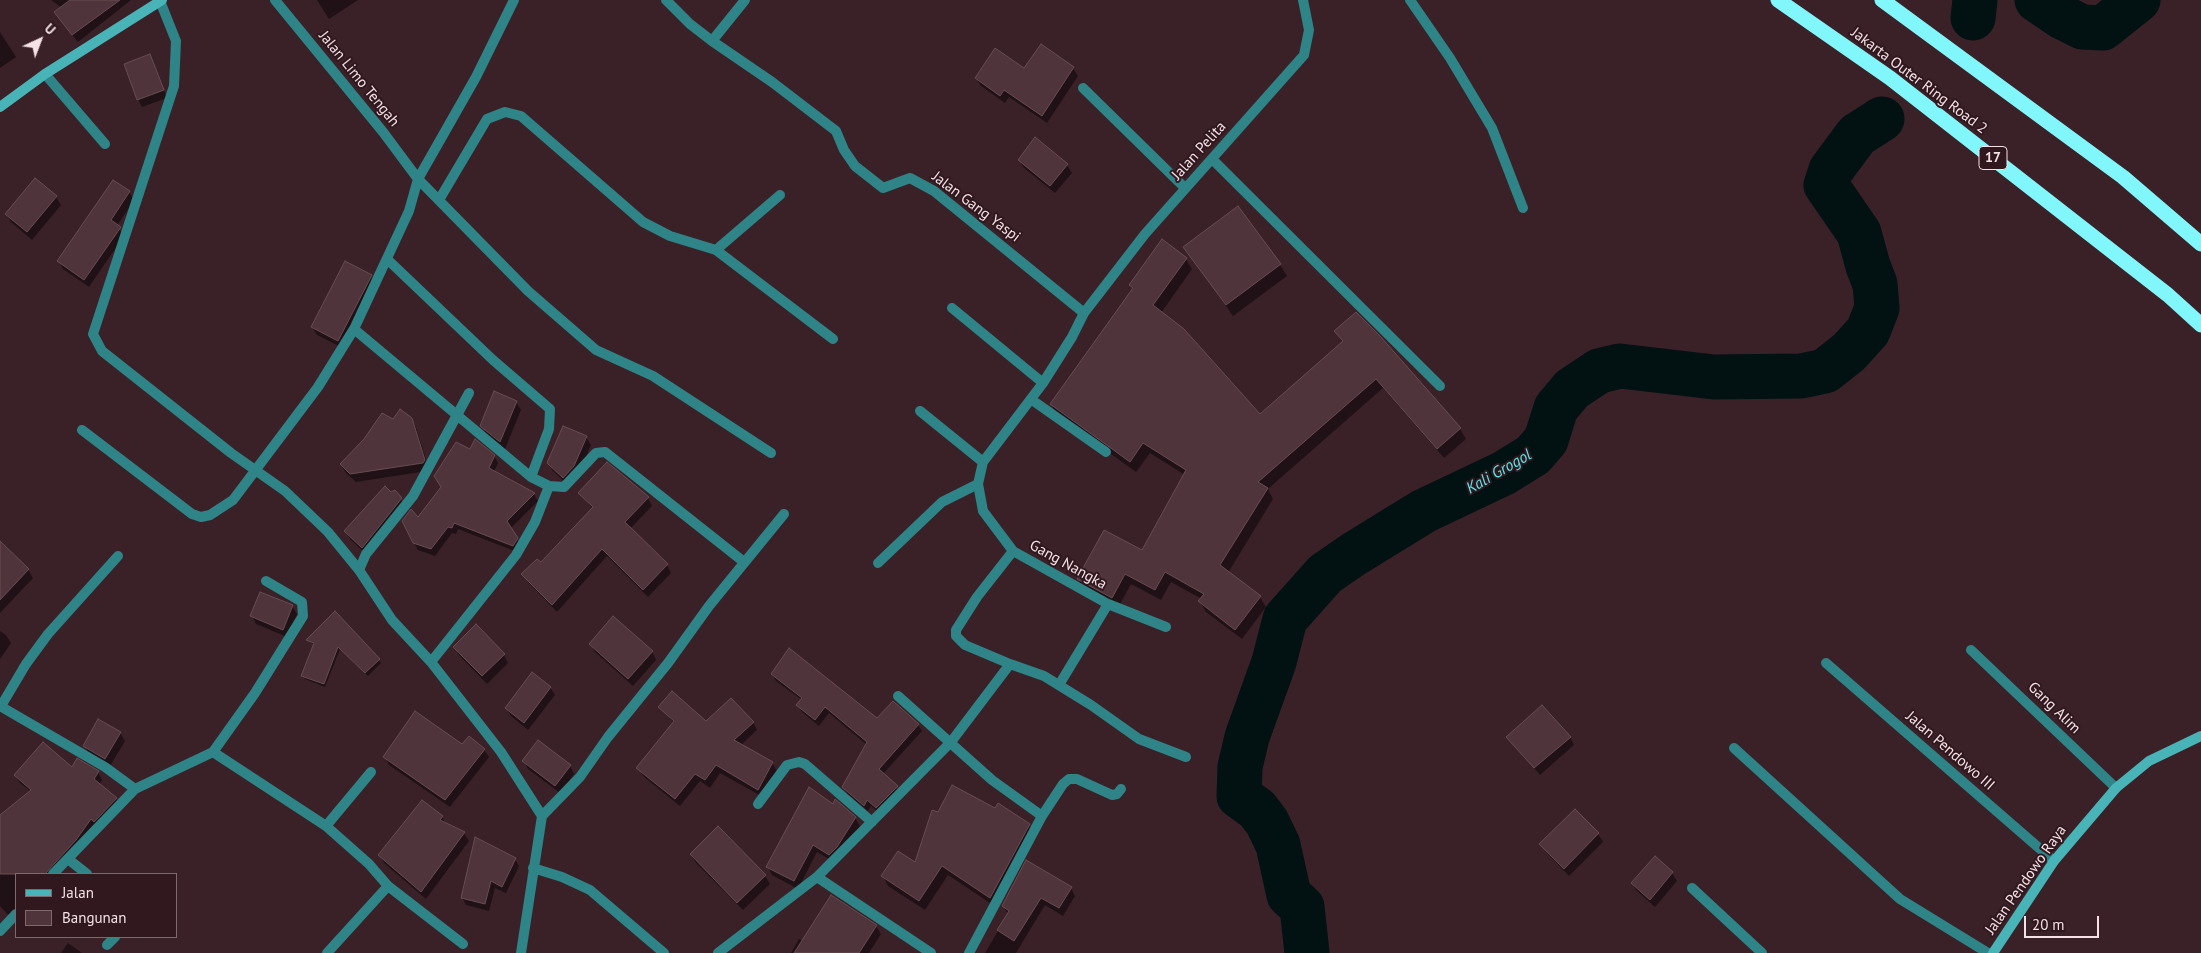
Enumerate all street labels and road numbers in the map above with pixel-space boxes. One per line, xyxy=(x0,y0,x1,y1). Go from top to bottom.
street label: Jakarta Outer Ring Road 2 xyxy=(1847,24,1991,138)
street label: Jalan Limo Tengah xyxy=(315,28,403,130)
street label: Jalan Pelita xyxy=(1168,118,1230,184)
road number: 17 xyxy=(1979,146,2007,170)
street label: Jalan Gang Yaspi xyxy=(928,168,1024,246)
street label: Gang Nangka xyxy=(1026,536,1110,594)
street label: Gang Alim xyxy=(2024,679,2084,737)
street label: Jalan Pendowo III xyxy=(1902,708,1998,794)
street label: Jalan Pendowo Raya xyxy=(1982,822,2070,938)

